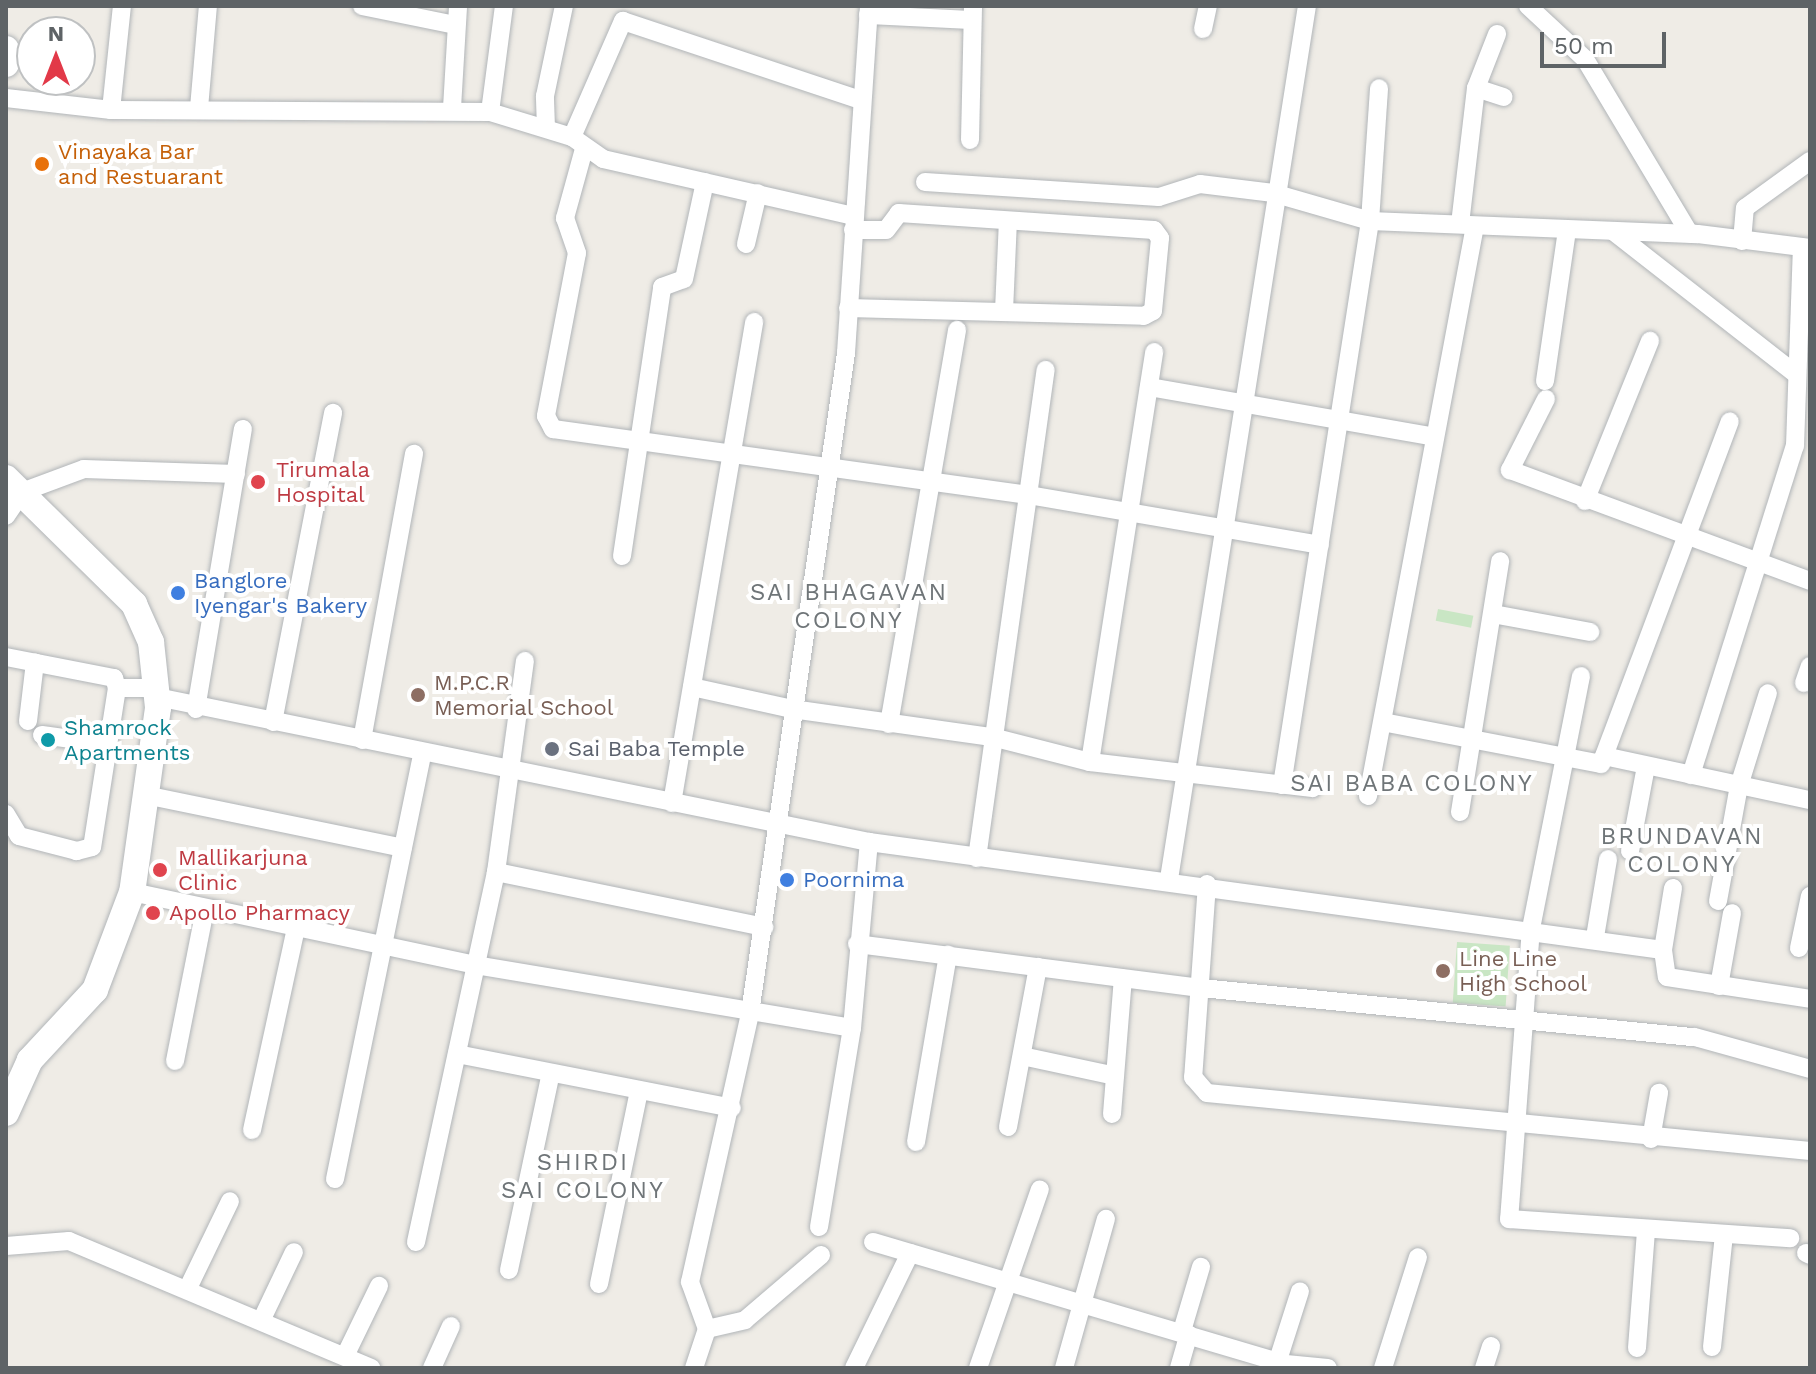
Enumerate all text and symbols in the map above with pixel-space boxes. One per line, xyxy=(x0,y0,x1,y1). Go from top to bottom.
north arrow xyxy=(16,16,96,96)
scale bar xyxy=(1544,16,1670,66)
text: N xyxy=(48,21,64,46)
text: 50 m xyxy=(1554,32,1614,60)
place label: Vinayaka Bar and Restuarant xyxy=(58,138,223,190)
marker: Vinayaka Bar and Restuarant xyxy=(33,155,51,173)
place label: Tirumala Hospital xyxy=(276,456,370,508)
marker: Tirumala Hospital xyxy=(247,471,269,493)
place label: Banglore Iyengar's Bakery xyxy=(194,567,367,618)
district label: SAI BHAGAVAN COLONY xyxy=(750,579,948,635)
marker: Banglore Iyengar's Bakery xyxy=(169,584,187,602)
place label: M.P.C.R Memorial School xyxy=(434,669,614,720)
marker: M.P.C.R Memorial School xyxy=(409,686,427,704)
place label: Shamrock Apartments xyxy=(64,714,190,766)
marker: Shamrock Apartments xyxy=(39,731,57,749)
place label: Sai Baba Temple xyxy=(568,736,746,762)
marker: Sai Baba Temple xyxy=(543,740,561,758)
district label: SAI BABA COLONY xyxy=(1290,770,1534,798)
district label: BRUNDAVAN COLONY xyxy=(1601,823,1763,879)
place label: Mallikarjuna Clinic xyxy=(178,844,308,896)
marker: Mallikarjuna Clinic xyxy=(149,859,171,881)
place label: Poornima xyxy=(803,867,904,893)
marker: Poornima xyxy=(778,871,796,889)
place label: Apollo Pharmacy xyxy=(169,900,350,926)
marker: Apollo Pharmacy xyxy=(144,904,162,922)
place label: Line Line High School xyxy=(1459,945,1587,996)
marker: Line Line High School xyxy=(1434,962,1452,980)
district label: SHIRDI SAI COLONY xyxy=(501,1149,665,1205)

